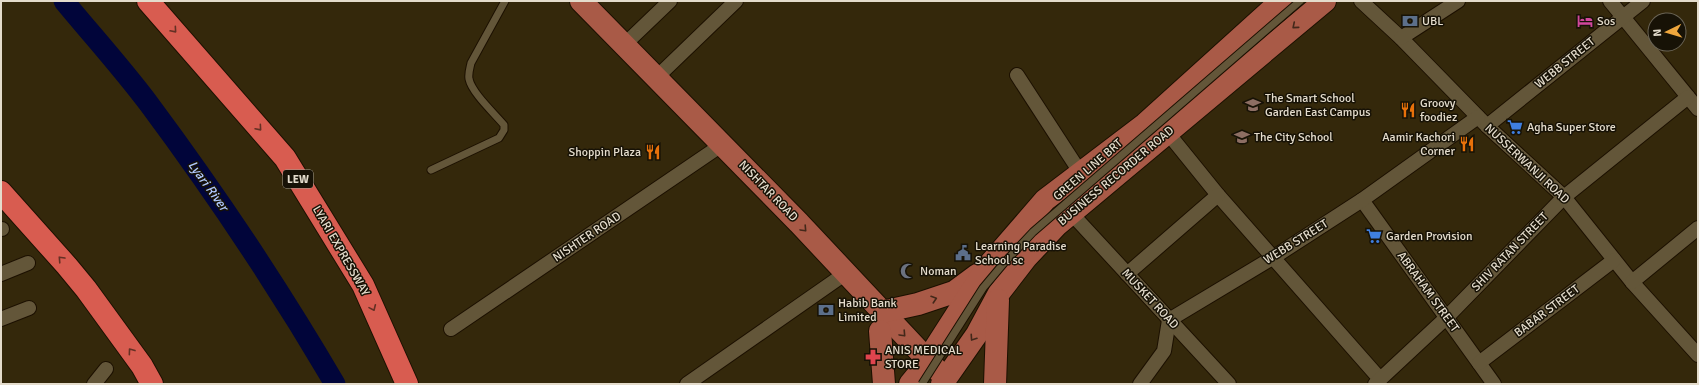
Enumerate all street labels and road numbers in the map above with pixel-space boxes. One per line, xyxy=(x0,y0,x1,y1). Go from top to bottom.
street label: WEBB STREET xyxy=(1532,34,1598,92)
street label: NUSSERWANJI ROAD xyxy=(1482,121,1573,207)
street label: BUSINESS RECORDER ROAD xyxy=(1055,123,1177,229)
street label: GREEN LINE BRT xyxy=(1050,136,1126,204)
street label: NISHTAR ROAD xyxy=(735,157,801,225)
road number: LEW xyxy=(283,170,313,188)
street label: LYARI EXPRESSWAY xyxy=(309,203,373,299)
street label: NISHTER ROAD xyxy=(550,209,624,265)
street label: SHIV RATAN STREET xyxy=(1469,209,1552,295)
street label: WEBB STREET xyxy=(1261,216,1331,268)
street label: ABRAHAM STREET xyxy=(1394,249,1462,335)
street label: MUSKET ROAD xyxy=(1118,266,1182,332)
street label: BABAR STREET xyxy=(1511,281,1583,340)

